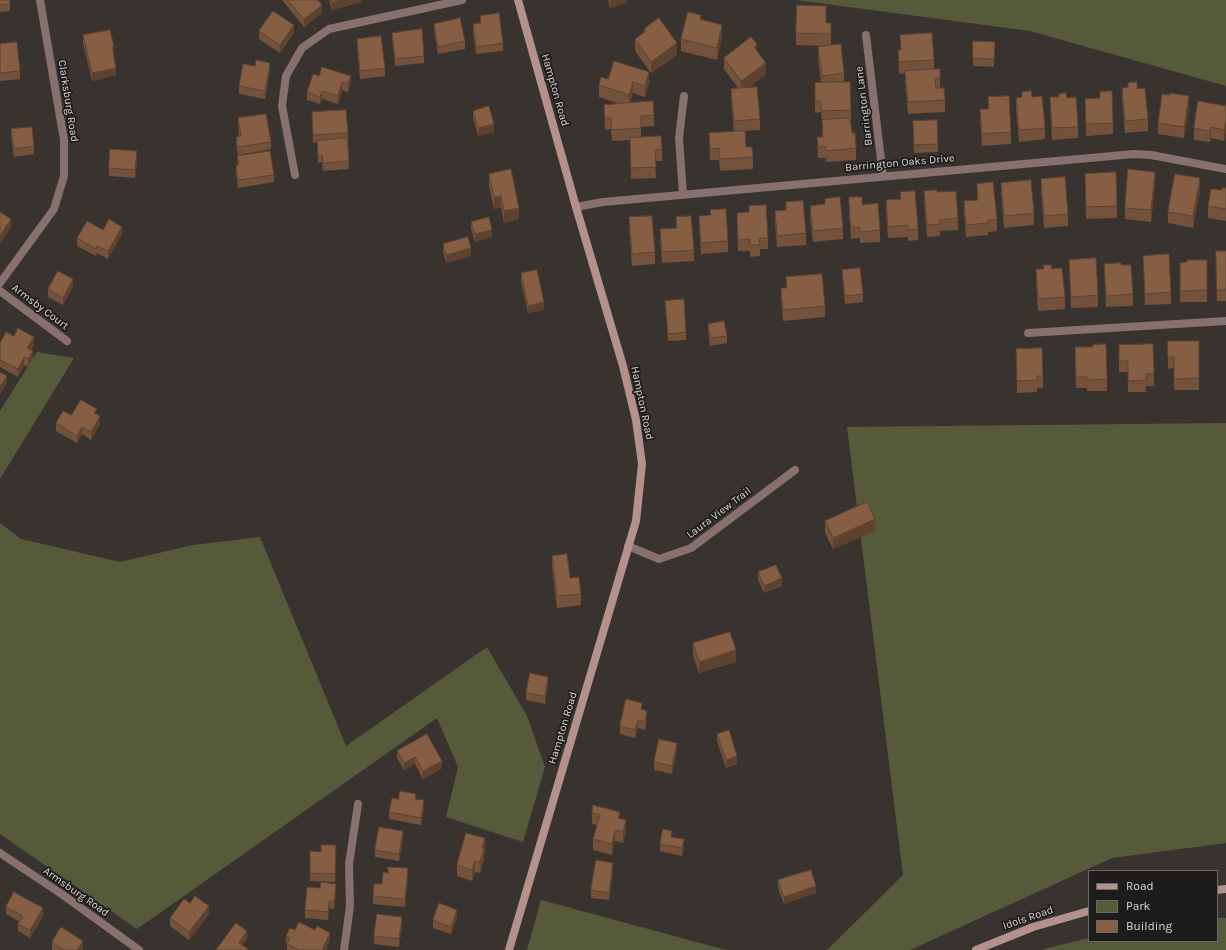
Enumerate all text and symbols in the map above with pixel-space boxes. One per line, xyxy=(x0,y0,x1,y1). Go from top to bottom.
street label: Hampton Road xyxy=(538,52,572,128)
street label: Clarksburg Road xyxy=(55,59,81,143)
street label: Barrington Lane xyxy=(853,66,875,146)
street label: Barrington Oaks Drive xyxy=(845,152,955,174)
street label: Armsby Court xyxy=(9,281,71,333)
street label: Hampton Road xyxy=(628,365,656,441)
street label: Laura View Trail xyxy=(684,484,754,542)
street label: Hampton Road xyxy=(546,690,580,766)
street label: Armsburg Road xyxy=(40,864,112,920)
legend xyxy=(1088,870,1218,942)
text: Road xyxy=(1126,879,1154,893)
text: Park xyxy=(1126,899,1150,913)
street label: Idols Road xyxy=(1001,903,1055,933)
text: Building xyxy=(1126,919,1172,933)

